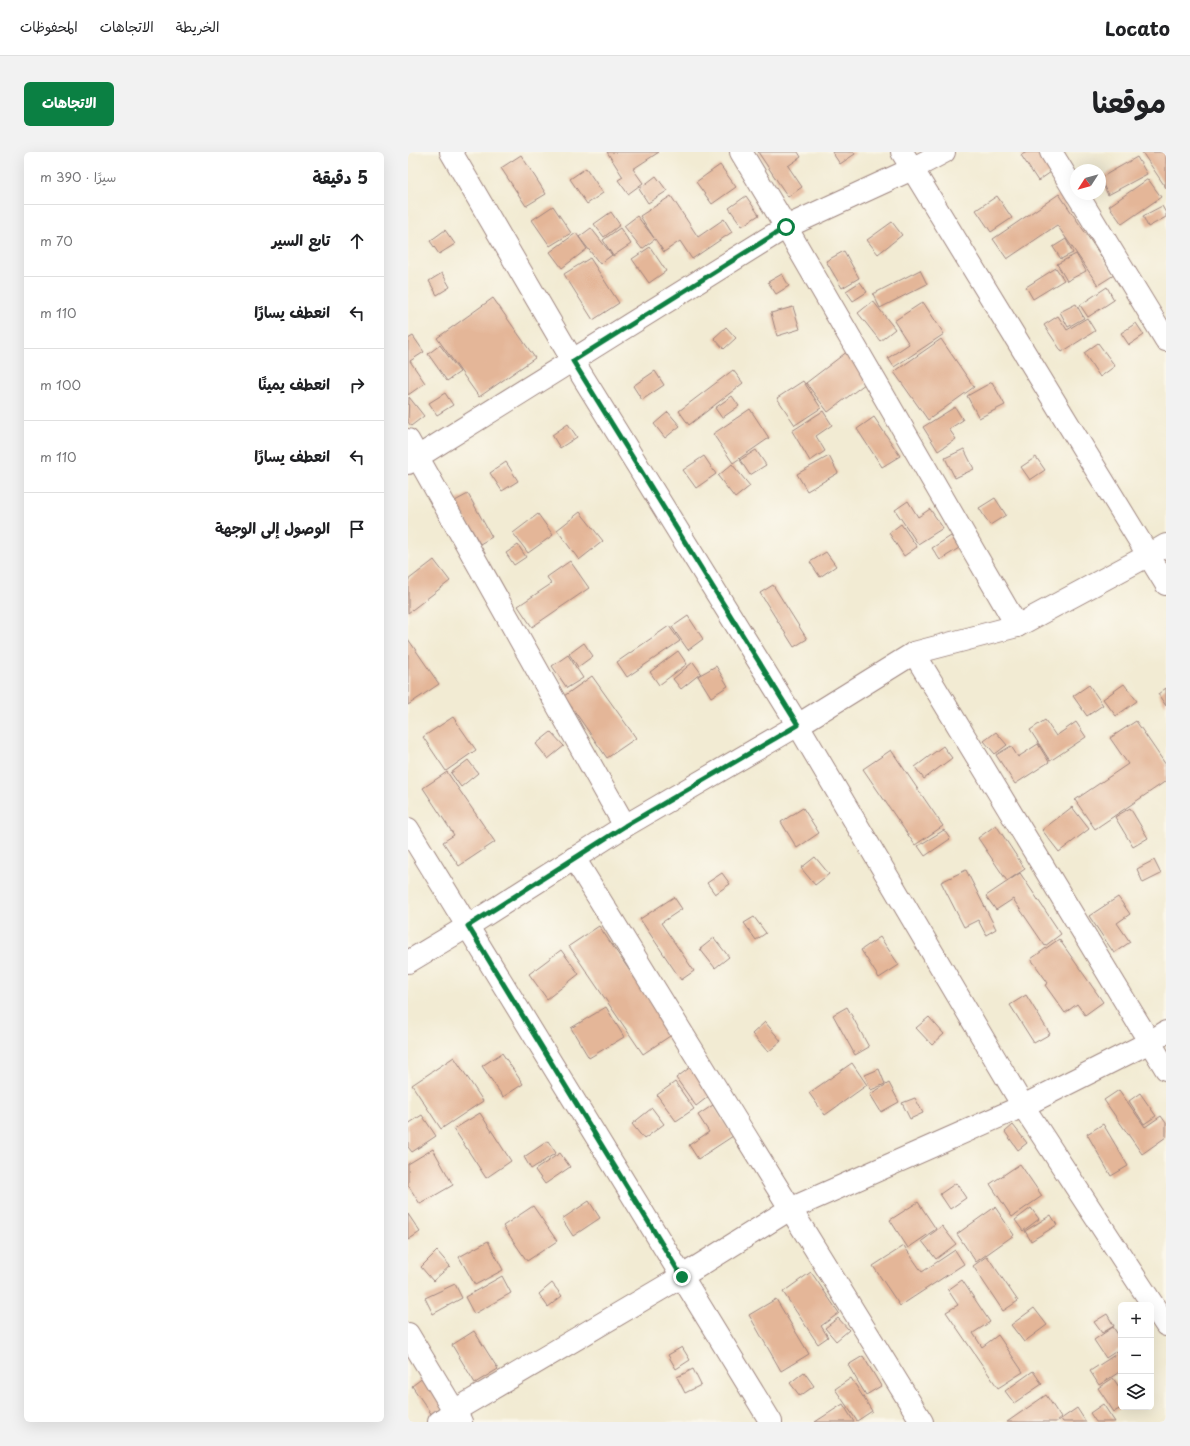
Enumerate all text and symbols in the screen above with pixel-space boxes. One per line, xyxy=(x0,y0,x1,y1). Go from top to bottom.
text: Locato xyxy=(1105,14,1170,42)
text: المحفوظات xyxy=(20,16,78,37)
text: الاتجاهات xyxy=(100,16,154,37)
text: الخريطة xyxy=(176,16,219,37)
text: موقعنا xyxy=(1092,80,1166,123)
button: الاتجاهات xyxy=(24,82,114,126)
text: 5 دقيقة xyxy=(312,164,368,190)
north arrow xyxy=(1070,164,1106,200)
text: سيرًا · 390 m xyxy=(40,167,116,186)
route start xyxy=(777,218,795,236)
text: تابع السير xyxy=(272,228,330,251)
icon: ahead xyxy=(346,230,368,252)
text: 70 m xyxy=(40,231,73,250)
text: انعطف يسارًا xyxy=(254,300,330,323)
icon: left xyxy=(346,302,368,324)
text: 110 m xyxy=(40,303,76,322)
text: انعطف يمينًا xyxy=(258,372,330,395)
icon: right xyxy=(346,374,368,396)
text: 100 m xyxy=(40,375,81,394)
text: انعطف يسارًا xyxy=(254,444,330,467)
icon: left xyxy=(346,446,368,468)
text: 110 m xyxy=(40,447,76,466)
text: الوصول إلى الوجهة xyxy=(215,516,330,539)
icon: arrive xyxy=(346,518,368,540)
route end xyxy=(673,1268,691,1286)
map controls xyxy=(1118,1302,1154,1410)
button: + xyxy=(1118,1302,1154,1338)
button: − xyxy=(1118,1338,1154,1374)
button: layers xyxy=(1118,1374,1154,1410)

